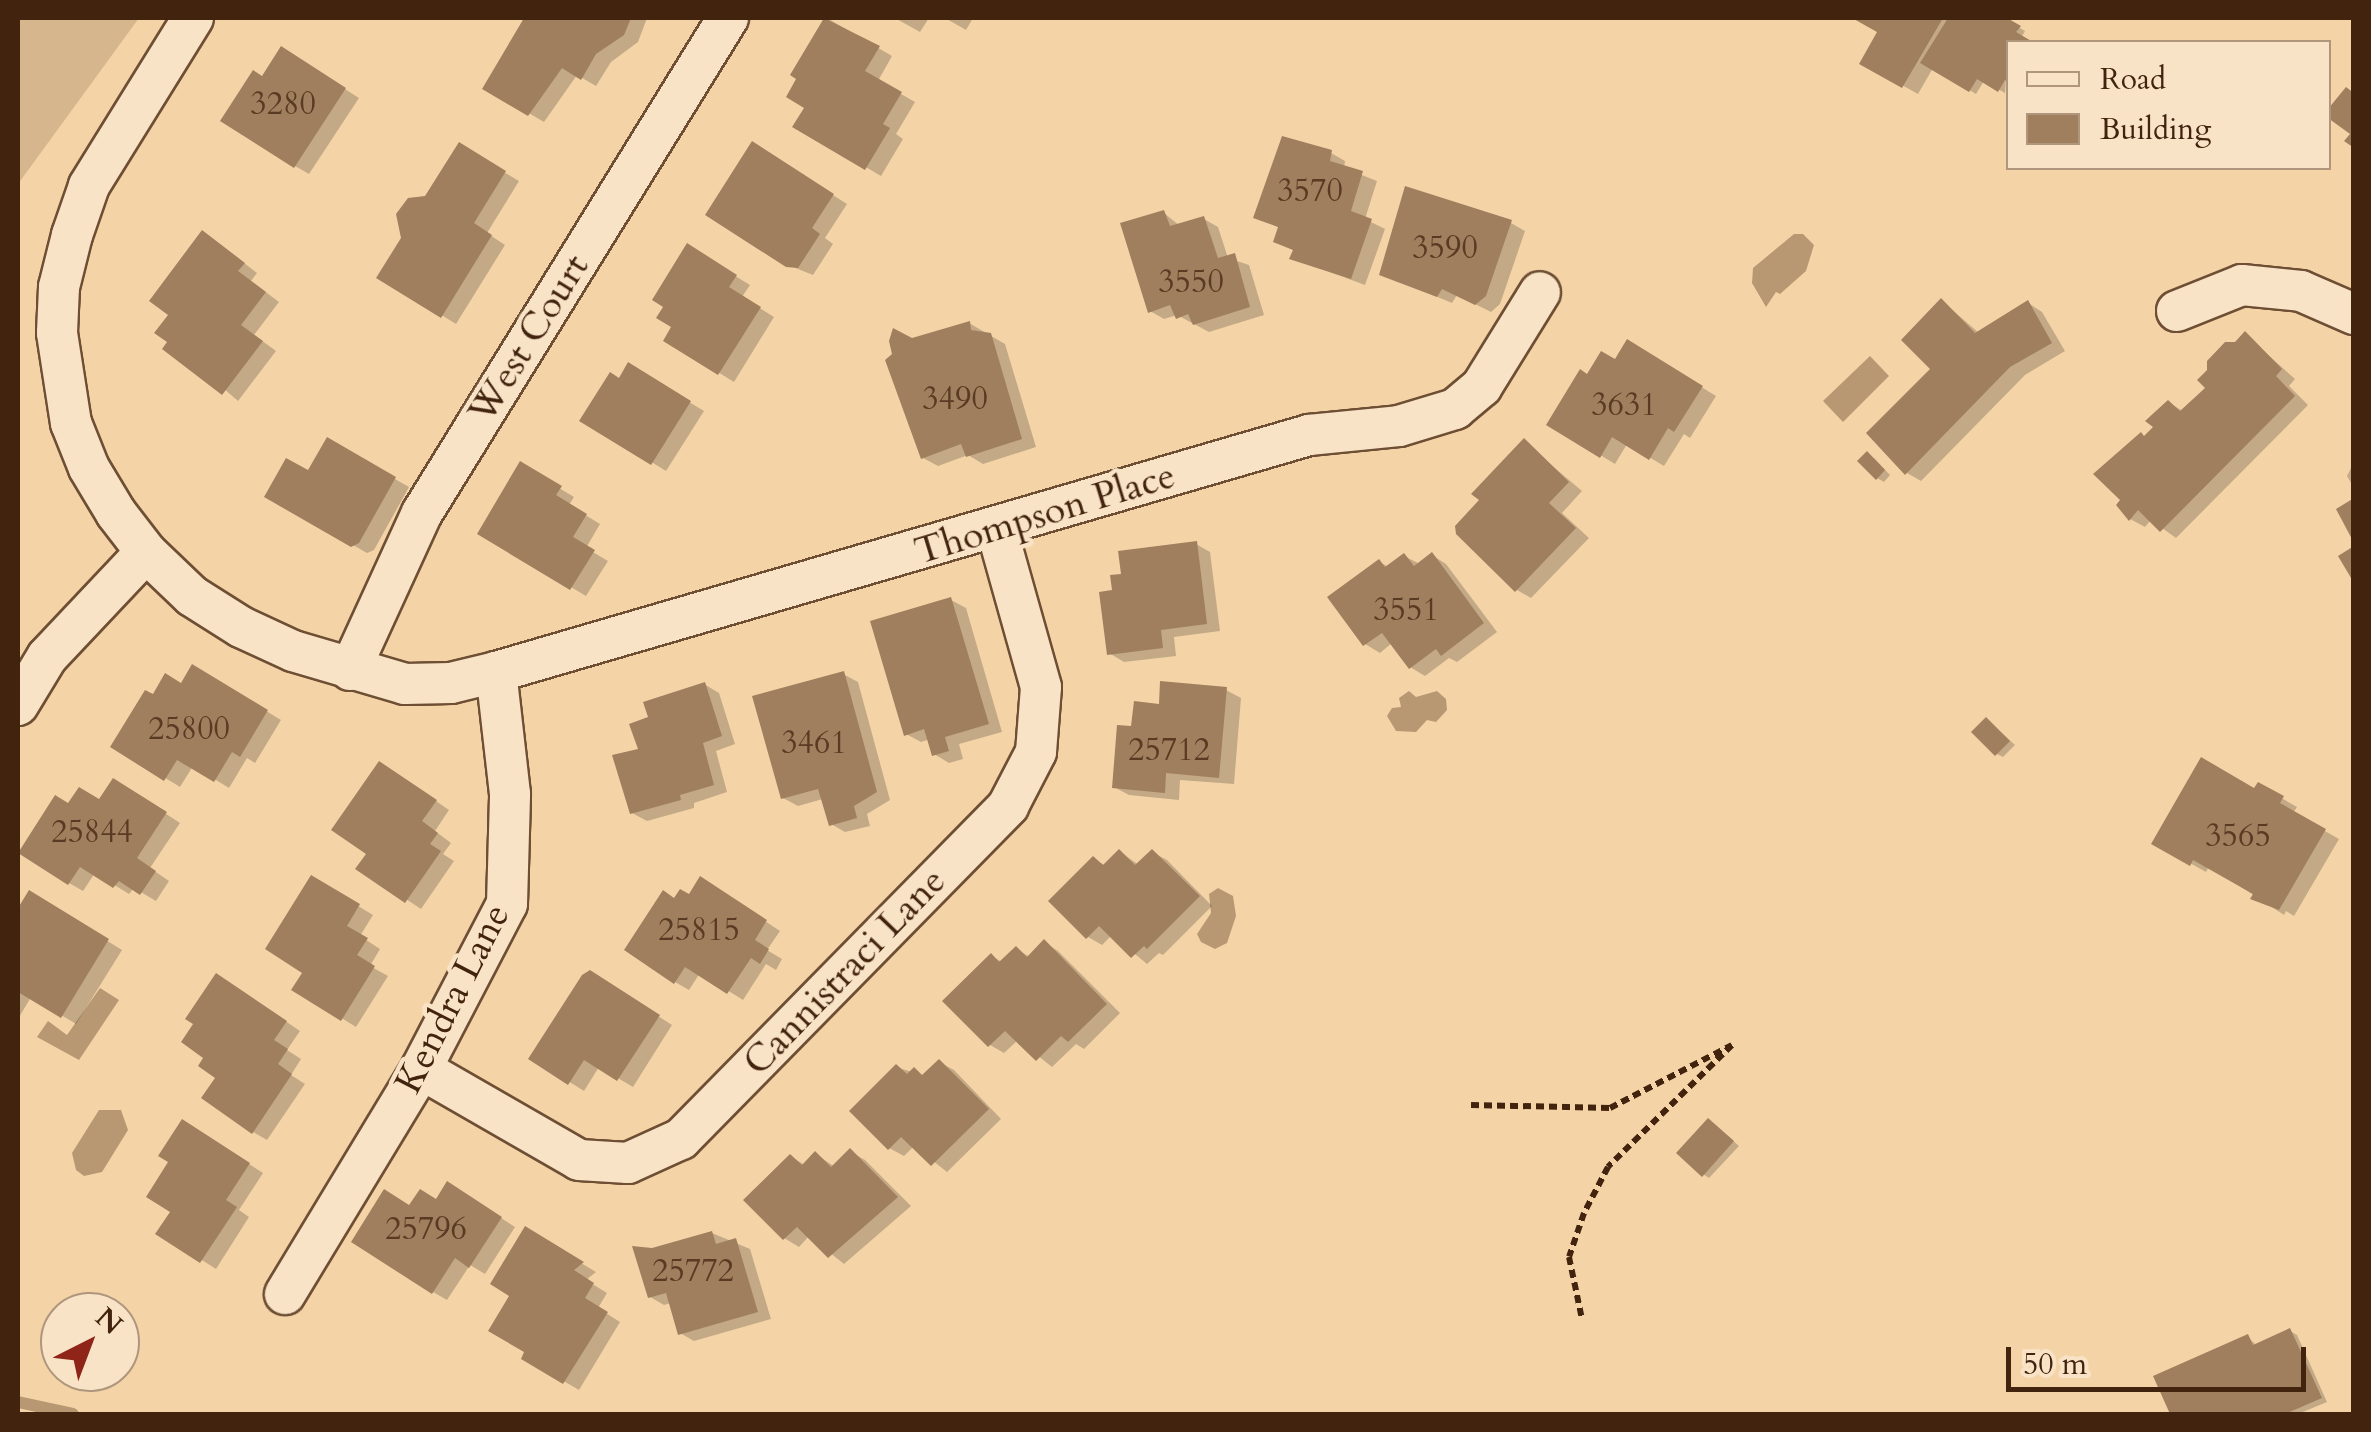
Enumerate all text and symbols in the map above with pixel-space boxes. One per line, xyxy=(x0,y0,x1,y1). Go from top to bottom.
legend xyxy=(2006,40,2331,170)
text: Road xyxy=(2100,59,2166,100)
house number: 3280 xyxy=(250,85,316,123)
text: Building xyxy=(2100,109,2211,150)
house number: 3570 xyxy=(1277,172,1343,210)
house number: 3590 xyxy=(1412,229,1478,267)
street label: West Court xyxy=(459,246,599,432)
house number: 3550 xyxy=(1158,263,1224,301)
house number: 3490 xyxy=(922,380,988,418)
house number: 3631 xyxy=(1591,386,1657,424)
street label: Thompson Place xyxy=(909,453,1181,575)
house number: 3551 xyxy=(1373,591,1439,629)
house number: 25800 xyxy=(148,710,230,748)
house number: 3461 xyxy=(781,724,847,762)
house number: 25712 xyxy=(1128,731,1210,769)
house number: 25844 xyxy=(51,813,133,851)
house number: 3565 xyxy=(2205,817,2271,855)
street label: Cannistraci Lane xyxy=(735,859,955,1085)
street label: Kendra Lane xyxy=(386,897,520,1101)
house number: 25815 xyxy=(658,911,740,949)
house number: 25796 xyxy=(385,1210,467,1248)
house number: 25772 xyxy=(652,1252,734,1290)
north arrow xyxy=(40,1292,140,1392)
text: N xyxy=(87,1299,130,1343)
scale bar xyxy=(2011,1327,2311,1389)
text: 50 m xyxy=(2023,1344,2087,1385)

